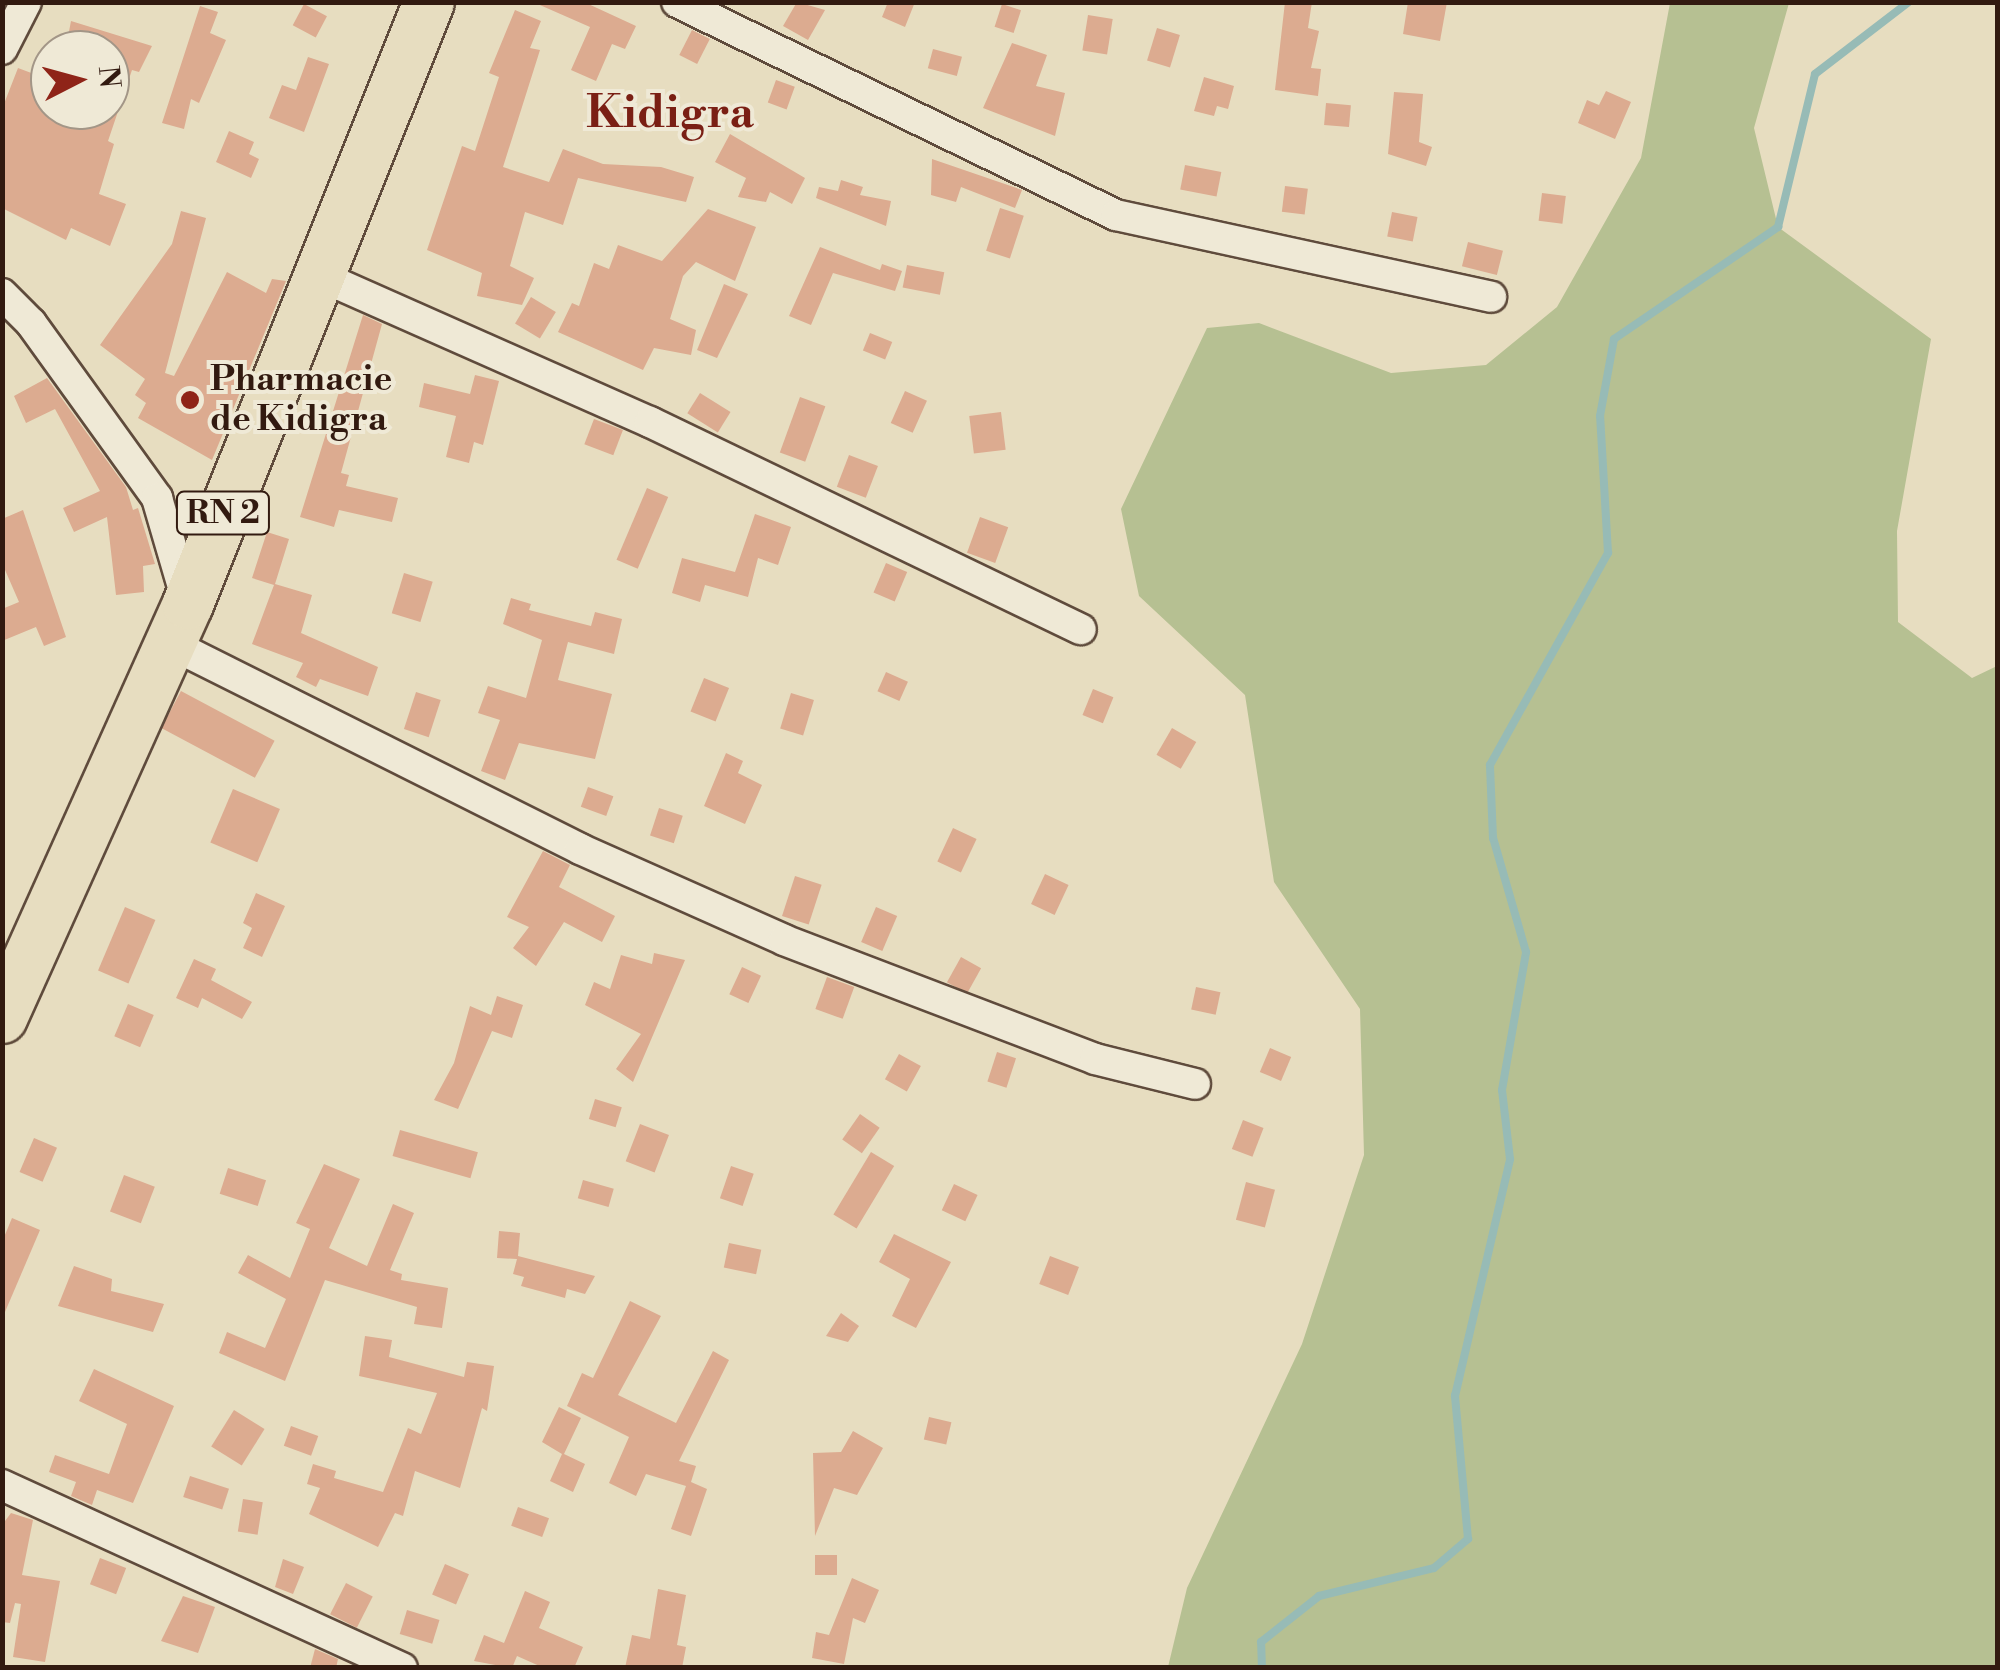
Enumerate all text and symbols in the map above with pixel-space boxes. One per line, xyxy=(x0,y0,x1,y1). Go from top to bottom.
north arrow xyxy=(30,30,130,130)
text: N xyxy=(90,64,127,90)
district label: Kidigra xyxy=(586,87,754,141)
place label: Pharmacie de Kidigra xyxy=(210,359,392,441)
marker: Pharmacie de Kidigra xyxy=(179,389,201,411)
road number: RN 2 xyxy=(176,486,270,540)

